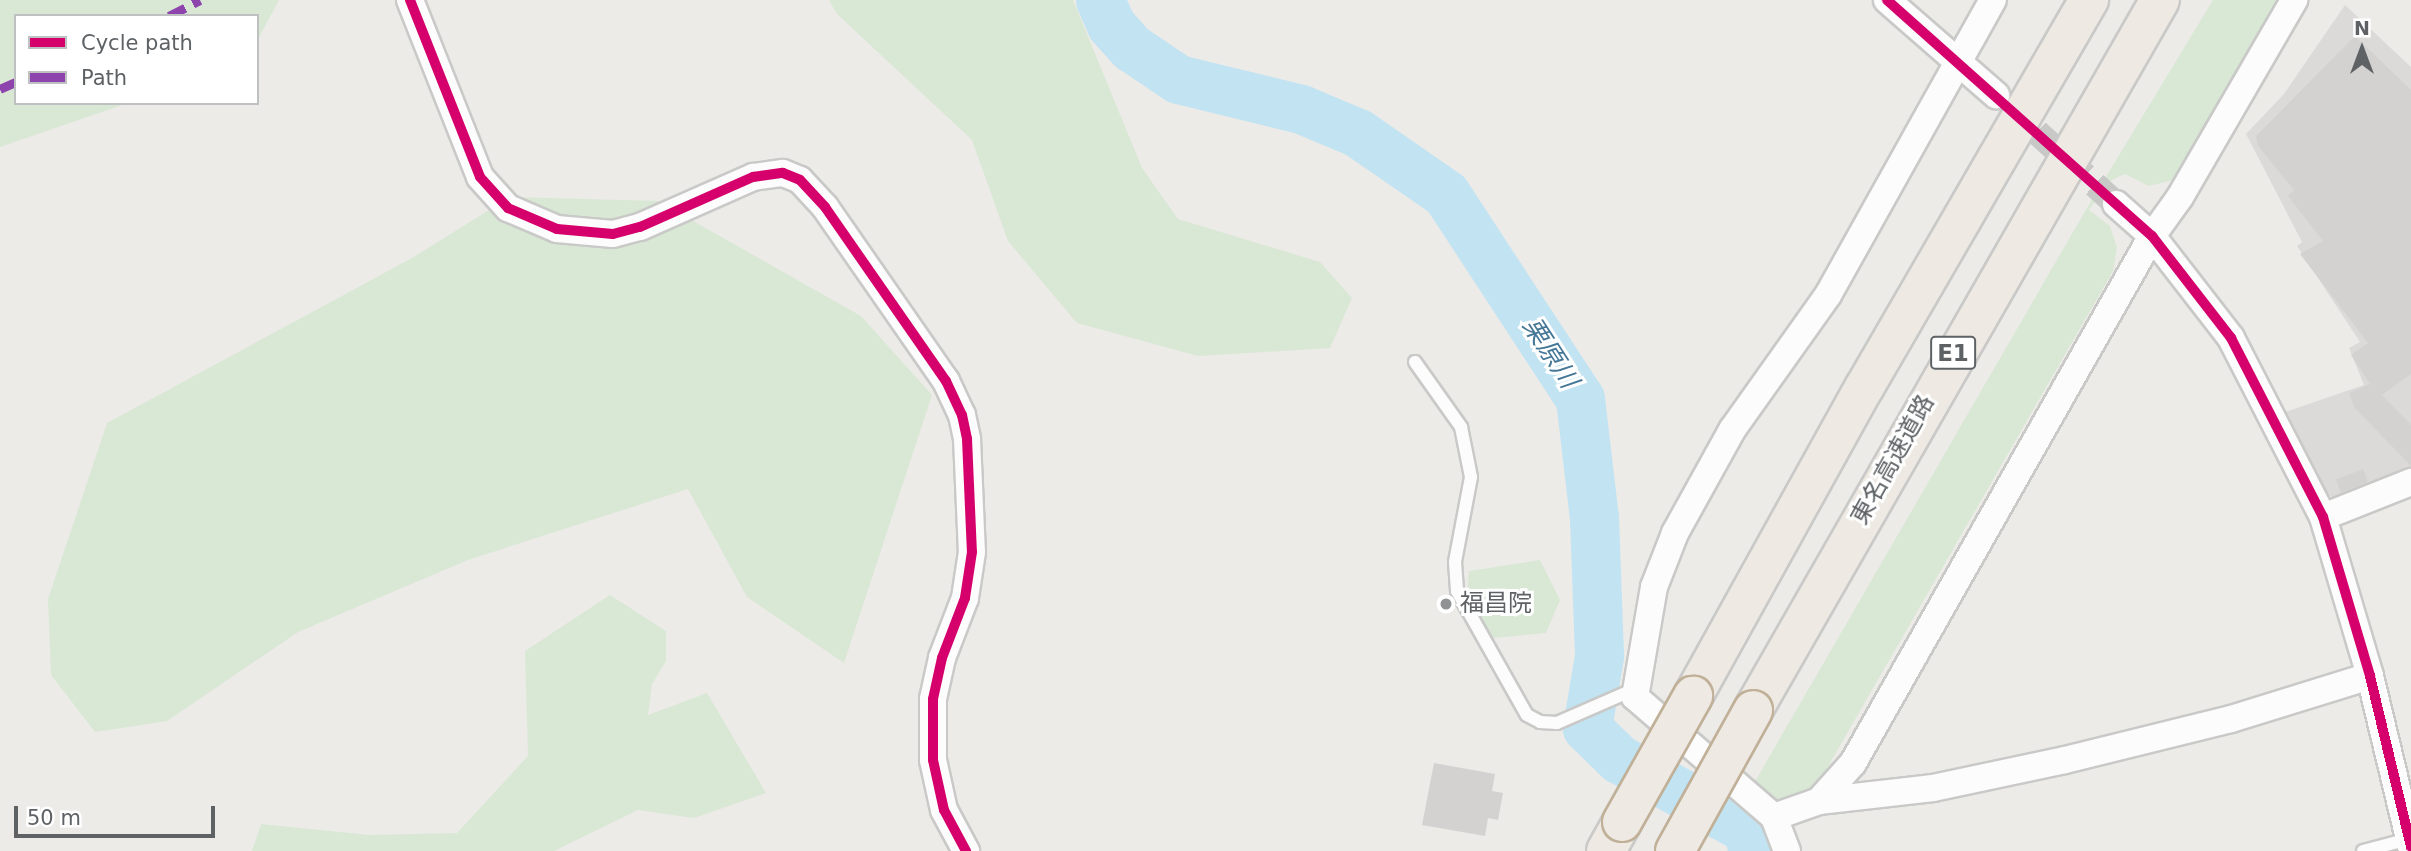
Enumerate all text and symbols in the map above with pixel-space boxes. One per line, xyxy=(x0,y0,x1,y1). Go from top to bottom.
legend xyxy=(14,14,259,105)
north arrow xyxy=(2327,14,2397,84)
text: N xyxy=(2354,17,2370,39)
text: Cycle path xyxy=(81,31,193,55)
text: Path xyxy=(81,66,127,90)
water label: 栗原川 xyxy=(1516,312,1584,394)
road number: E1 xyxy=(1928,334,1978,372)
street label: 東名高速道路 xyxy=(1845,390,1941,530)
place label: 福昌院 xyxy=(1460,590,1532,618)
marker: 福昌院 xyxy=(1438,596,1454,612)
scale bar xyxy=(18,792,219,836)
text: 50 m xyxy=(27,806,81,830)

